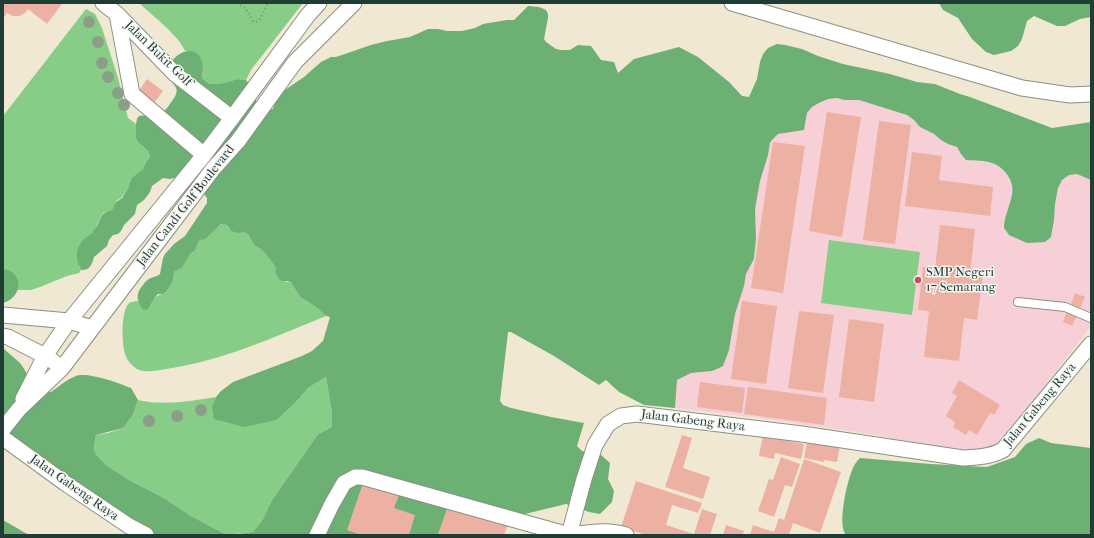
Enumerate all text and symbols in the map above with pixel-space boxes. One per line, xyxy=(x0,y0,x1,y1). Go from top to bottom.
street label: Jalan Bukit Golf xyxy=(121,18,195,90)
street label: Jalan Candi Golf Boulevard xyxy=(134,142,238,270)
place label: SMP Negeri 17 Semarang xyxy=(926,265,996,296)
marker: SMP Negeri 17 Semarang xyxy=(913,275,923,285)
street label: Jalan Gabeng Raya xyxy=(1000,360,1080,450)
street label: Jalan Gabeng Raya xyxy=(640,407,746,435)
street label: Jalan Gabeng Raya xyxy=(27,452,121,524)

